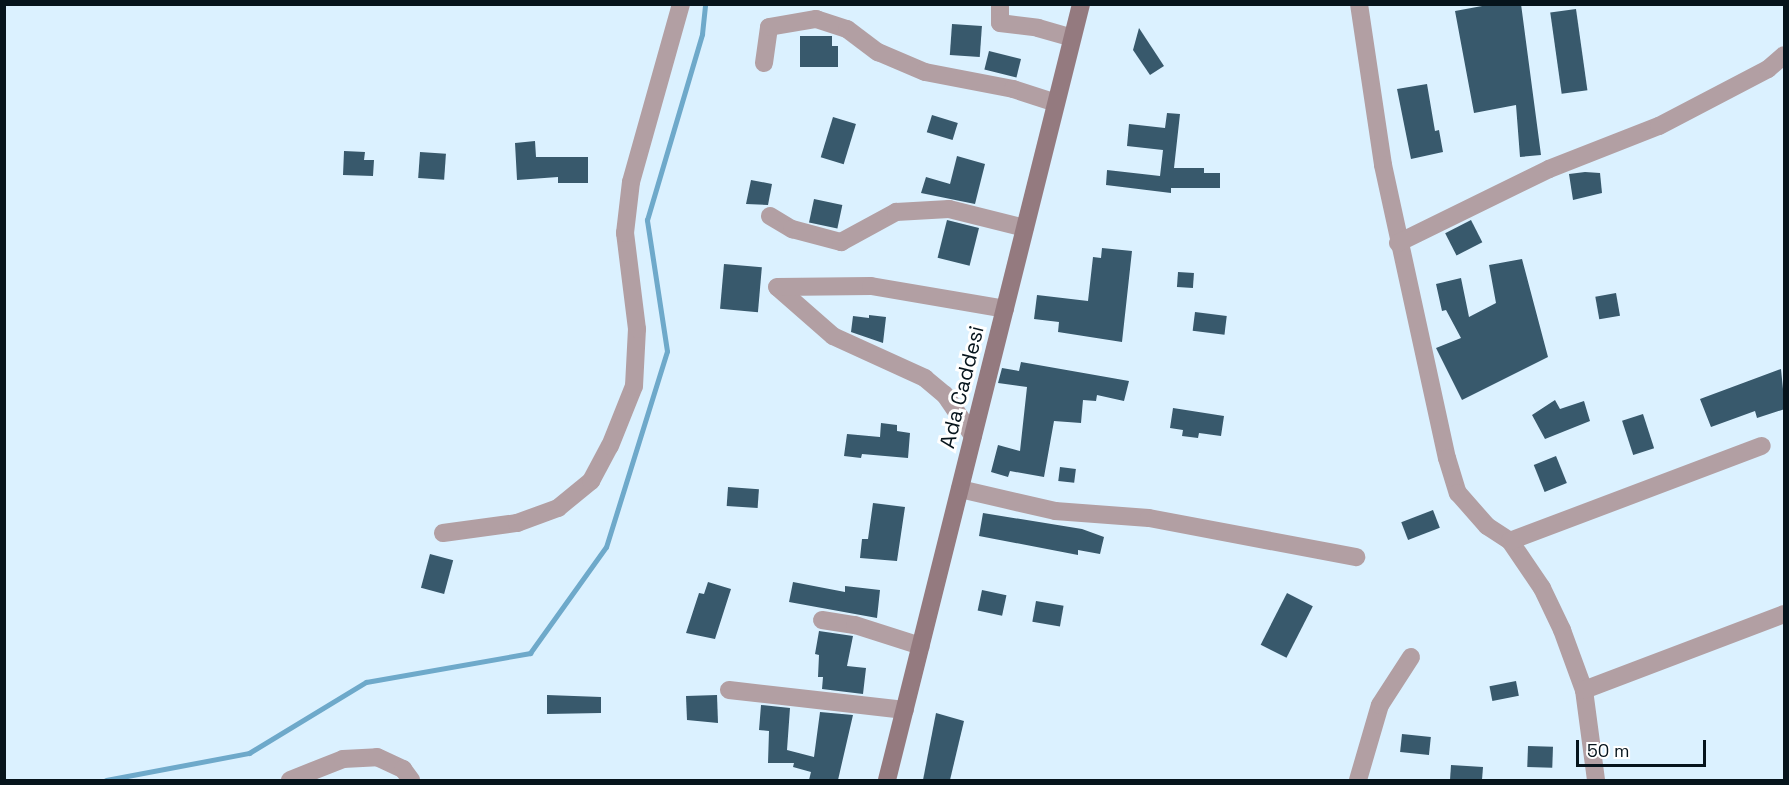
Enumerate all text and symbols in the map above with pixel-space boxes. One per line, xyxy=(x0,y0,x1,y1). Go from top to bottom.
street label: Ada Caddesi xyxy=(935,323,989,451)
scale bar xyxy=(1579,728,1710,766)
text: 50 m xyxy=(1587,739,1629,762)

